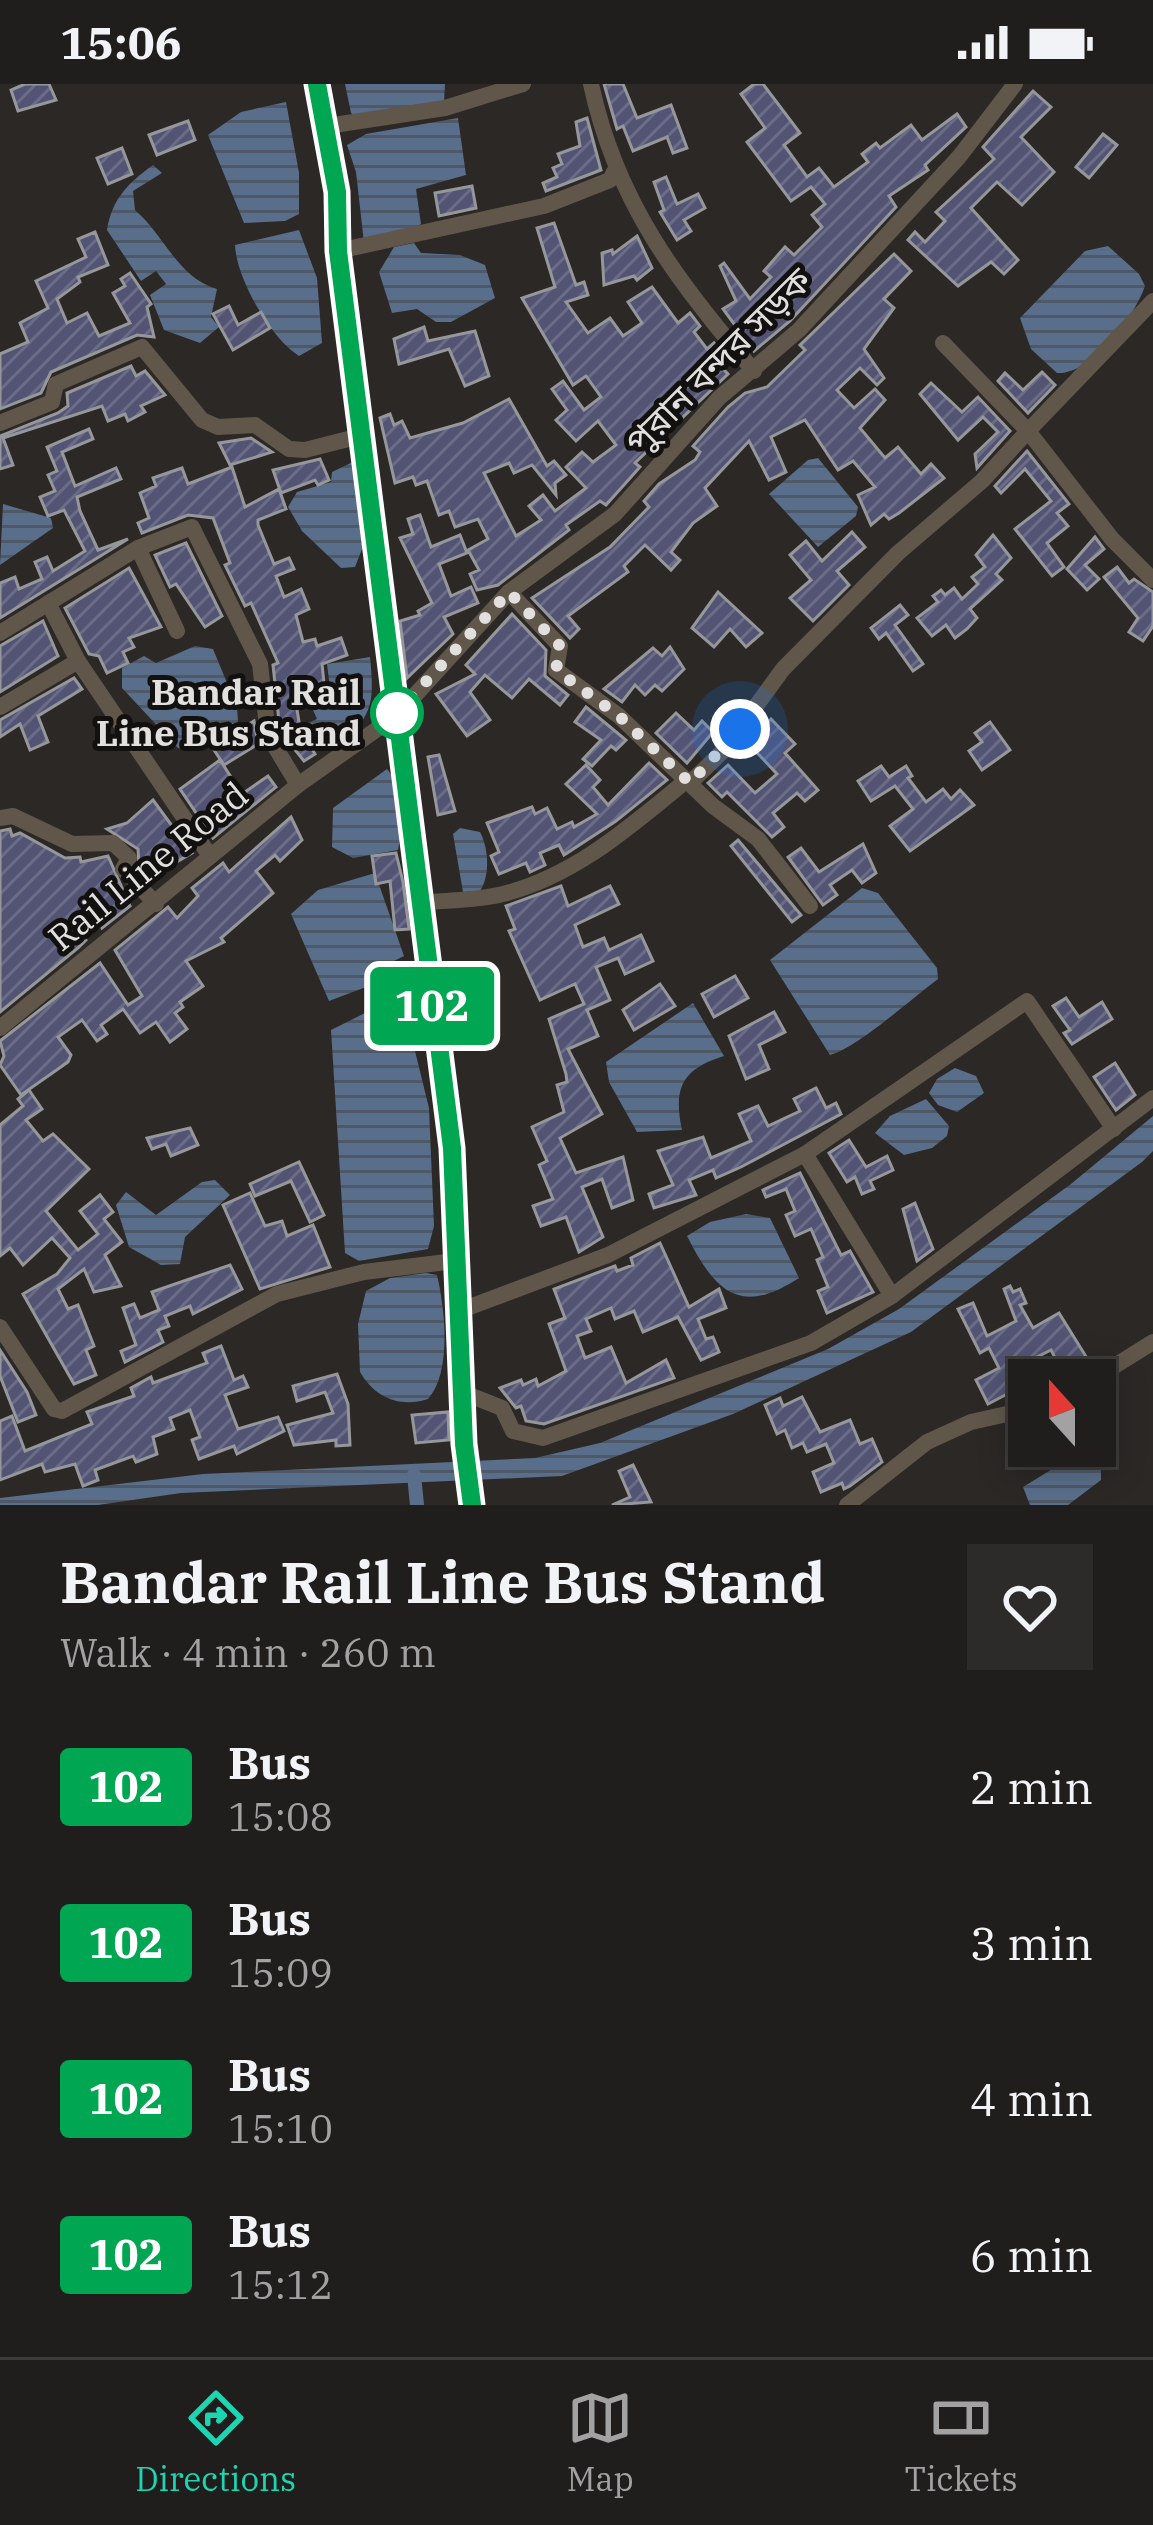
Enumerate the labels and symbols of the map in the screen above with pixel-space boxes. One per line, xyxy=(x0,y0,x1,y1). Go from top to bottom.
street label: পুরান বন্দর সড়ক xyxy=(614,256,822,464)
place label: Bandar Rail Line Bus Stand xyxy=(96,668,361,756)
marker: Bandar Rail Line Bus Stand xyxy=(372,688,422,738)
your location xyxy=(710,699,770,759)
street label: Rail Line Road xyxy=(38,771,257,961)
line badge: 102 xyxy=(363,967,501,1045)
north arrow xyxy=(1008,1359,1116,1467)

